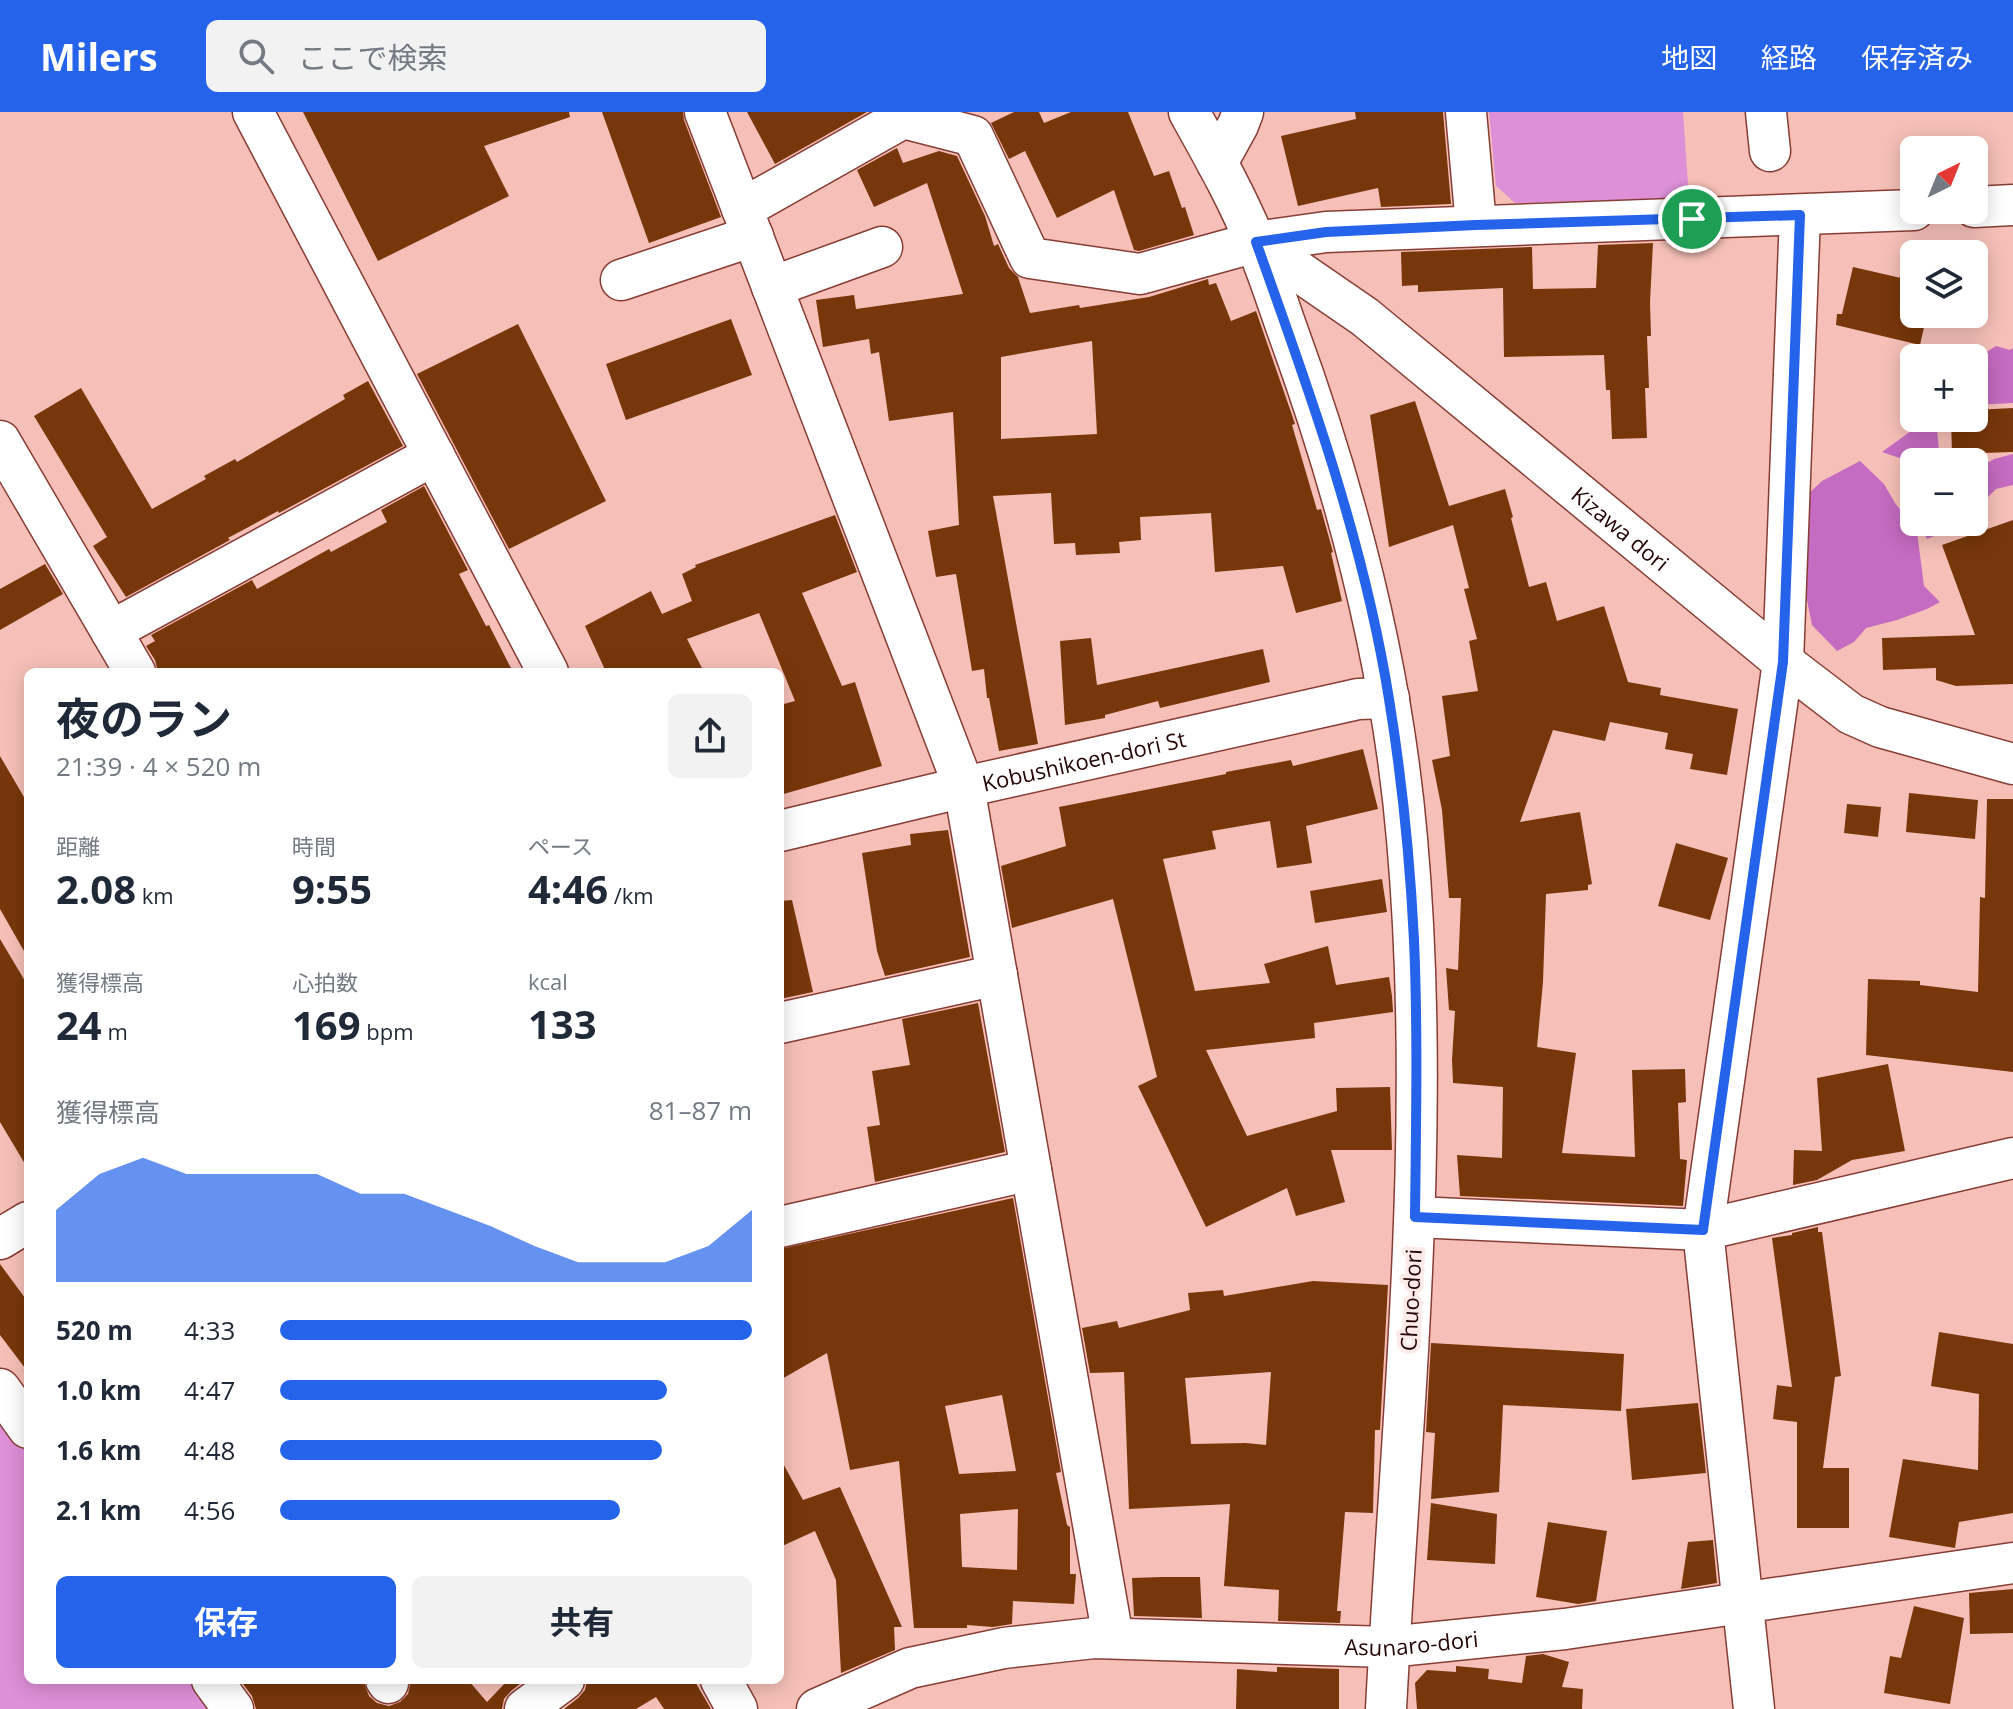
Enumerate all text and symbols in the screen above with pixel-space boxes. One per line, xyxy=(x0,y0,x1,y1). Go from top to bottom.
search box xyxy=(206,20,766,92)
text: Milers xyxy=(40,30,158,82)
icon: search xyxy=(234,34,278,78)
text: ここで検索 xyxy=(298,37,448,78)
text: 地図 xyxy=(1661,38,1717,76)
text: 経路 xyxy=(1761,38,1817,76)
text: 保存済み xyxy=(1861,38,1973,76)
north arrow xyxy=(1900,136,1988,224)
map controls xyxy=(1900,136,1988,536)
pin xyxy=(1658,185,1726,253)
icon: arrive xyxy=(1670,197,1714,241)
button: layers xyxy=(1900,240,1988,328)
button: + xyxy=(1900,344,1988,432)
button: − xyxy=(1900,448,1988,536)
street label: Kizawa dori xyxy=(1566,479,1676,577)
text: 夜のラン xyxy=(56,688,232,748)
button: share xyxy=(668,694,752,778)
street label: Kobushikoen-dori St xyxy=(979,723,1189,798)
text: 21:39 · 4 × 520 m xyxy=(56,748,261,784)
text: 距離 xyxy=(56,831,100,861)
text: 時間 xyxy=(292,831,336,861)
text: ペース xyxy=(528,831,593,861)
text: 2.08 xyxy=(56,861,136,916)
text: 9:55 xyxy=(292,861,372,916)
text: 4:46 xyxy=(528,861,608,916)
text: km xyxy=(136,880,174,910)
text: /km xyxy=(608,880,654,910)
text: kcal xyxy=(528,966,568,996)
text: 獲得標高 xyxy=(56,967,144,997)
text: 心拍数 xyxy=(292,967,358,997)
text: 133 xyxy=(528,996,597,1051)
text: 24 xyxy=(56,997,102,1052)
text: 169 xyxy=(292,997,361,1052)
text: m xyxy=(102,1016,128,1046)
text: bpm xyxy=(361,1016,414,1046)
text: 81–87 m xyxy=(649,1092,752,1128)
text: 獲得標高 xyxy=(56,1094,160,1130)
street label: Chuo-dori xyxy=(1392,1248,1428,1352)
text: 520 m xyxy=(56,1312,133,1348)
text: 4:33 xyxy=(184,1312,235,1348)
text: 1.0 km xyxy=(56,1372,142,1408)
text: 4:47 xyxy=(184,1372,235,1408)
text: 1.6 km xyxy=(56,1432,142,1468)
text: 4:48 xyxy=(184,1432,235,1468)
text: 2.1 km xyxy=(56,1492,142,1528)
text: 4:56 xyxy=(184,1492,235,1528)
button: 保存 xyxy=(56,1576,396,1668)
button: 共有 xyxy=(412,1576,752,1668)
street label: Asunaro-dori xyxy=(1344,1623,1480,1662)

